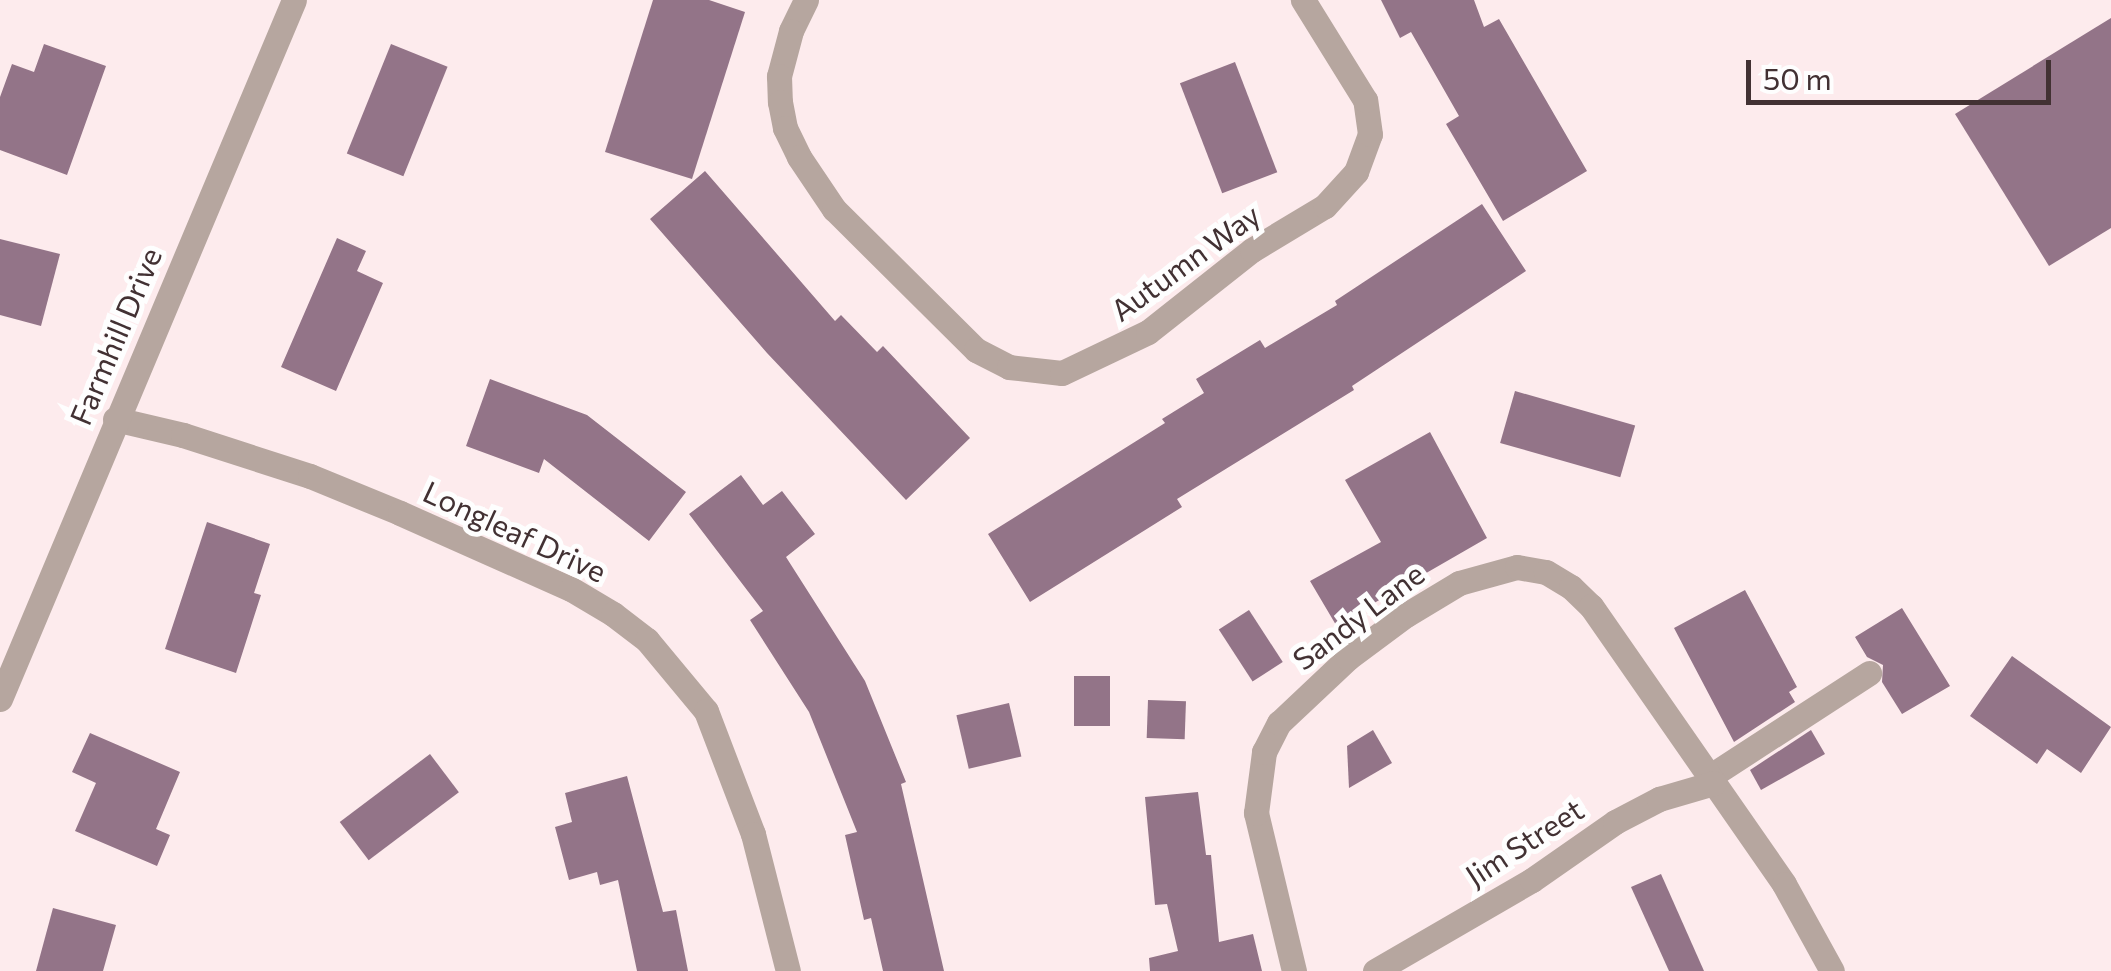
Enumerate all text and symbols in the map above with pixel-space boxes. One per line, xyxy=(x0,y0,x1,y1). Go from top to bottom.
scale bar xyxy=(1751,40,2056,102)
text: 50 m xyxy=(1763,59,1832,96)
street label: Autumn Way xyxy=(1104,196,1266,328)
street label: Farmhill Drive xyxy=(62,242,168,430)
street label: Longleaf Drive xyxy=(418,473,612,589)
street label: Sandy Lane xyxy=(1285,555,1431,677)
street label: Jim Street xyxy=(1458,791,1590,893)

